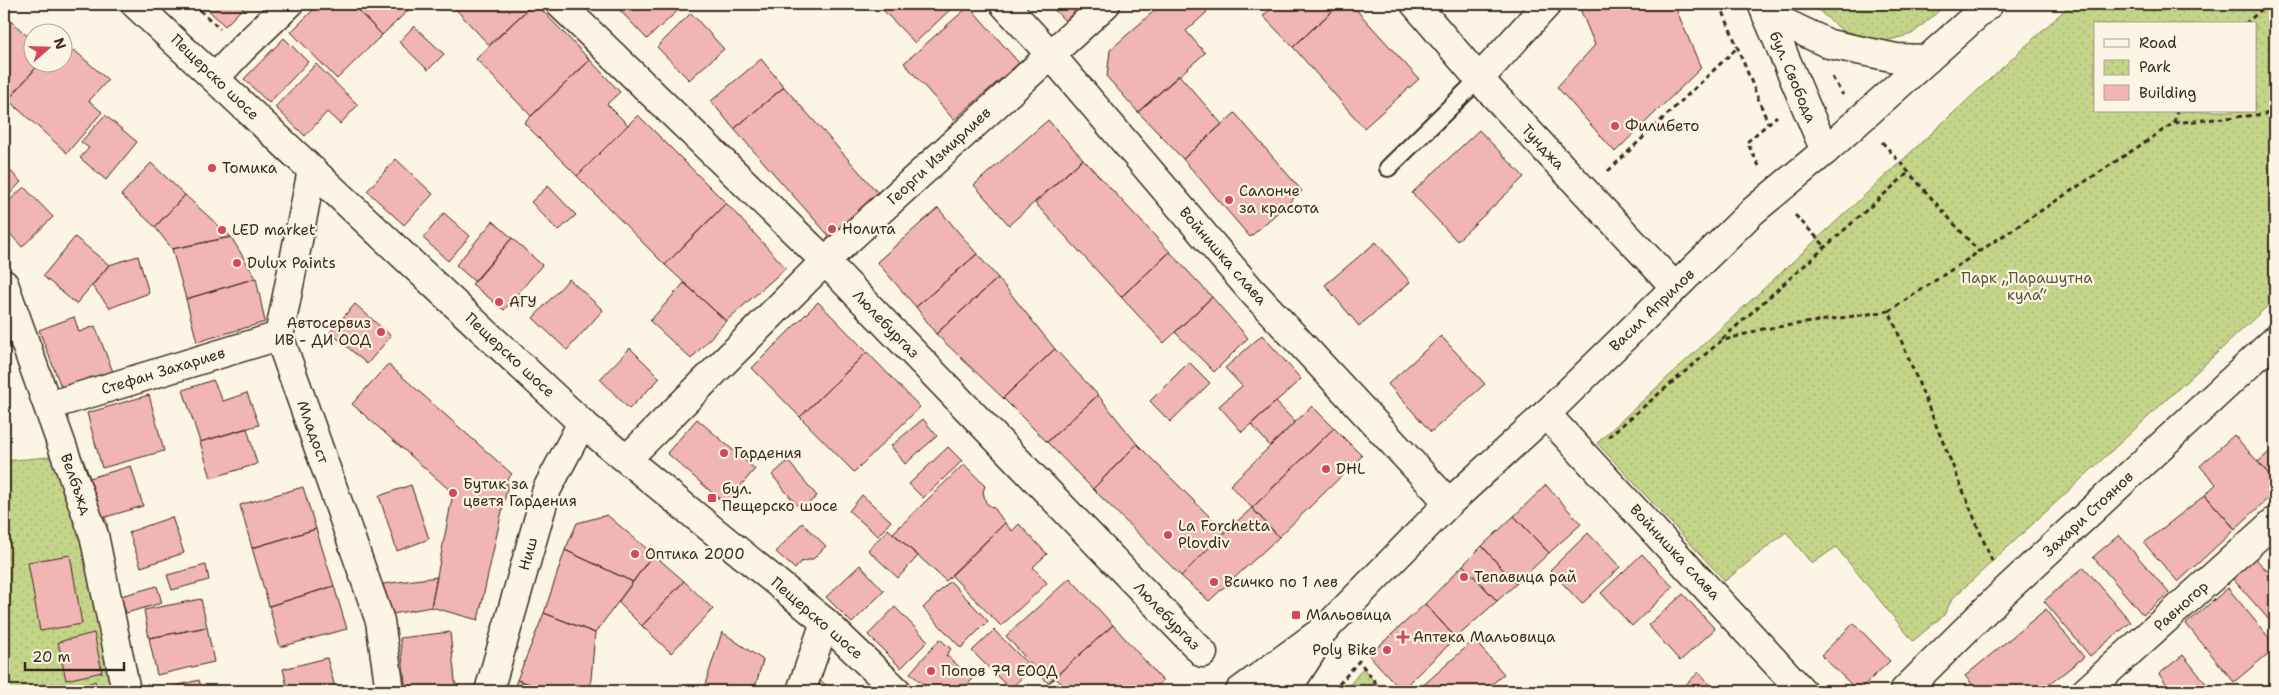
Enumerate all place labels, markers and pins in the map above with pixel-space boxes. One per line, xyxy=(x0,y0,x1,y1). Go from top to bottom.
place label: Филибето xyxy=(1625,116,1699,136)
marker: Филибето xyxy=(1609,120,1621,132)
place label: Томика xyxy=(222,158,278,178)
marker: Томика xyxy=(206,162,218,174)
place label: Салонче за красота xyxy=(1239,181,1320,218)
marker: Салонче за красота xyxy=(1223,194,1235,206)
place label: Нолита xyxy=(842,219,896,239)
place label: LED market xyxy=(232,220,315,240)
marker: Нолита xyxy=(826,223,838,235)
marker: LED market xyxy=(216,224,228,236)
place label: Dulux Paints xyxy=(247,253,336,273)
marker: Dulux Paints xyxy=(231,257,243,269)
place label: АГУ xyxy=(509,292,537,312)
marker: АГУ xyxy=(493,296,505,308)
place label: Автосервиз ИВ - ДИ ООД xyxy=(275,313,372,350)
marker: Автосервиз ИВ - ДИ ООД xyxy=(375,326,387,338)
place label: Гардения xyxy=(734,443,802,463)
marker: Гардения xyxy=(718,447,730,459)
place label: DHL xyxy=(1336,459,1365,479)
marker: DHL xyxy=(1320,463,1332,475)
place label: Бутик за цветя Гардения xyxy=(463,474,577,511)
place label: бул. Пещерско шосе xyxy=(722,479,838,516)
marker: Бутик за цветя Гардения xyxy=(447,487,459,499)
marker: бул. Пещерско шосе xyxy=(706,492,718,504)
place label: La Forchetta Plovdiv xyxy=(1178,516,1271,553)
marker: La Forchetta Plovdiv xyxy=(1162,529,1174,541)
place label: Оптика 2000 xyxy=(645,544,745,564)
marker: Оптика 2000 xyxy=(629,548,641,560)
place label: Тепавица рай xyxy=(1474,567,1577,587)
marker: Тепавица рай xyxy=(1458,571,1470,583)
place label: Всичко по 1 лев xyxy=(1224,572,1338,592)
marker: Всичко по 1 лев xyxy=(1208,576,1220,588)
place label: Мальовица xyxy=(1306,605,1392,625)
marker: Мальовица xyxy=(1290,609,1302,621)
place label: Аптека Мальовица xyxy=(1413,627,1556,647)
marker: Аптека Мальовица xyxy=(1397,631,1409,643)
place label: Poly Bike xyxy=(1312,640,1377,660)
marker: Poly Bike xyxy=(1381,644,1393,656)
place label: Попов 79 ЕООД xyxy=(941,661,1058,681)
marker: Попов 79 ЕООД xyxy=(925,665,937,677)

